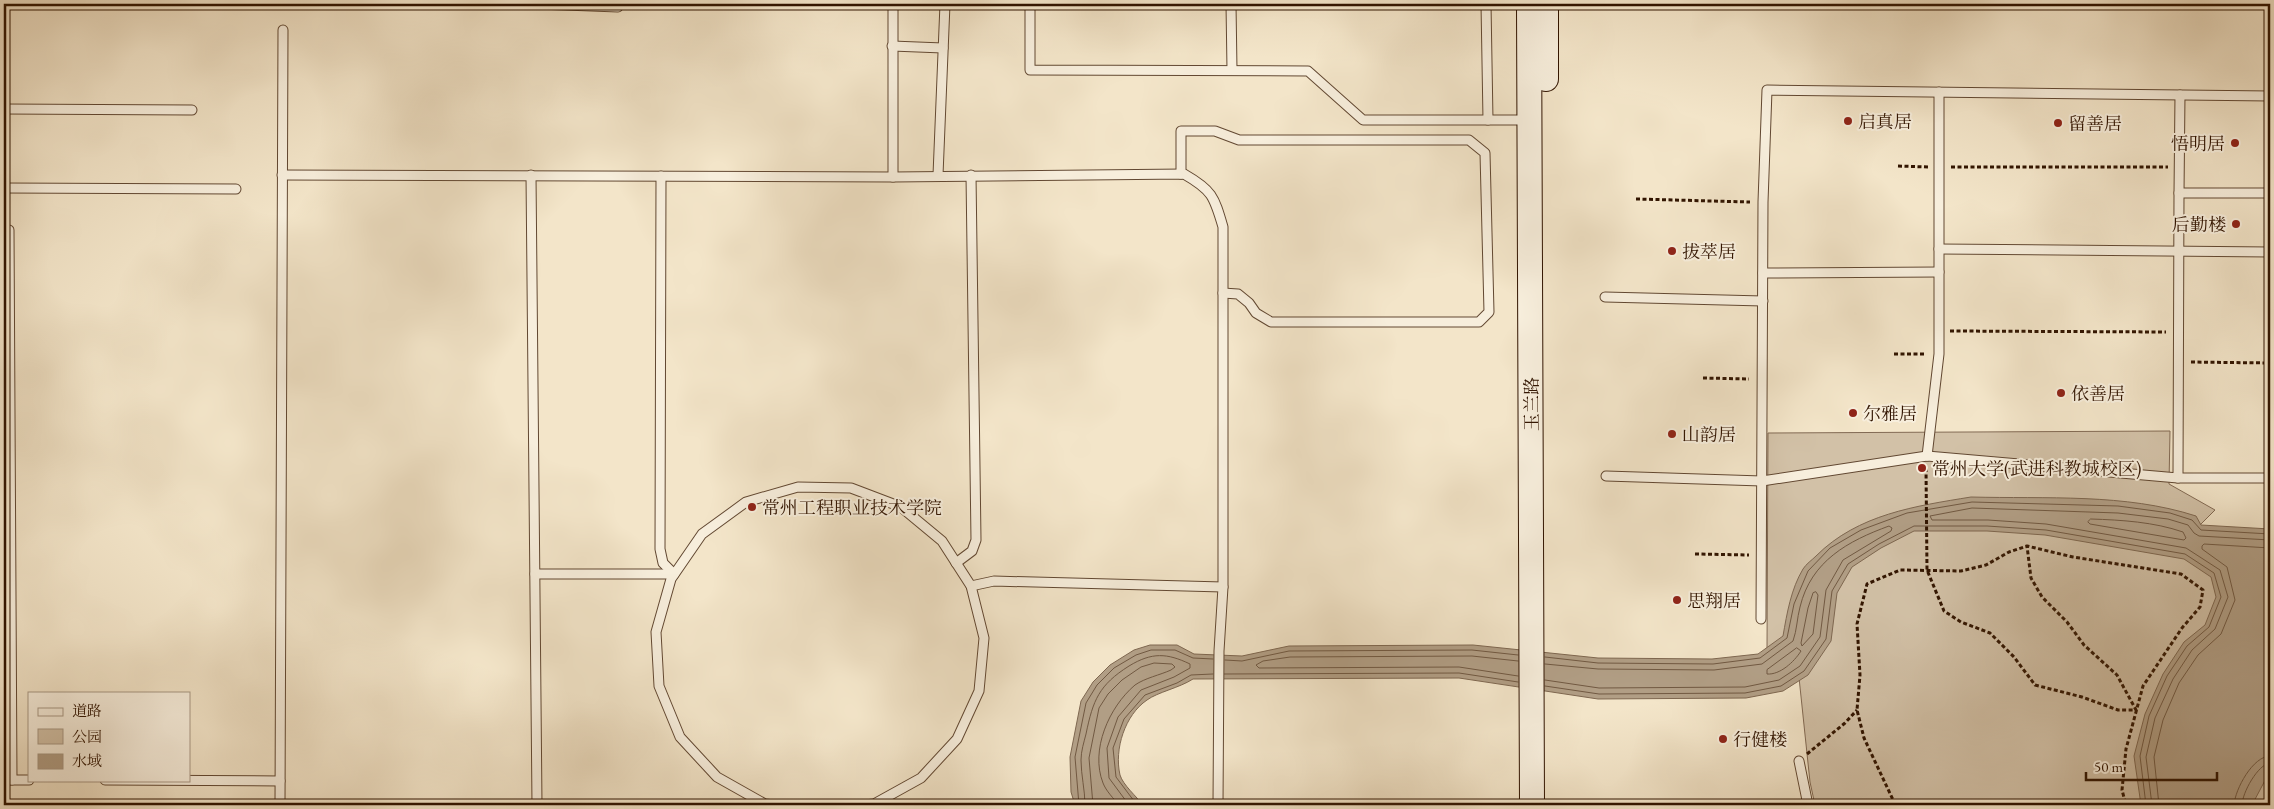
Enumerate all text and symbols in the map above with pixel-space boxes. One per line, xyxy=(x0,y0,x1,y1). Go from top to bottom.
place label: 启真居 xyxy=(1858,110,1912,133)
place label: 留善居 xyxy=(2068,112,2122,135)
marker: 启真居 xyxy=(1842,115,1854,127)
marker: 留善居 xyxy=(2052,117,2064,129)
place label: 悟明居 xyxy=(2171,132,2225,155)
marker: 悟明居 xyxy=(2229,137,2241,149)
place label: 后勤楼 xyxy=(2172,213,2226,236)
marker: 后勤楼 xyxy=(2230,218,2242,230)
place label: 拔萃居 xyxy=(1682,240,1736,263)
marker: 拔萃居 xyxy=(1666,245,1678,257)
street label: 玉兰路 xyxy=(1520,377,1543,431)
place label: 依善居 xyxy=(2071,382,2125,405)
marker: 依善居 xyxy=(2055,387,2067,399)
place label: 尔雅居 xyxy=(1863,402,1917,425)
marker: 尔雅居 xyxy=(1847,407,1859,419)
place label: 山韵居 xyxy=(1682,423,1736,446)
marker: 山韵居 xyxy=(1666,428,1678,440)
place label: 常州大学(武进科教城校区) xyxy=(1932,457,2141,480)
marker: 常州大学(武进科教城校区) xyxy=(1916,462,1928,474)
place label: 常州工程职业技术学院 xyxy=(762,496,942,519)
marker: 常州工程职业技术学院 xyxy=(746,501,758,513)
place label: 思翔居 xyxy=(1687,589,1741,612)
marker: 思翔居 xyxy=(1671,594,1683,606)
legend xyxy=(28,692,190,782)
text: 道路 xyxy=(72,701,102,720)
text: 公园 xyxy=(72,727,102,746)
place label: 行健楼 xyxy=(1733,728,1787,751)
marker: 行健楼 xyxy=(1717,733,1729,745)
scale bar xyxy=(2086,749,2218,781)
text: 水域 xyxy=(72,751,102,770)
text: 50 m xyxy=(2094,757,2123,776)

